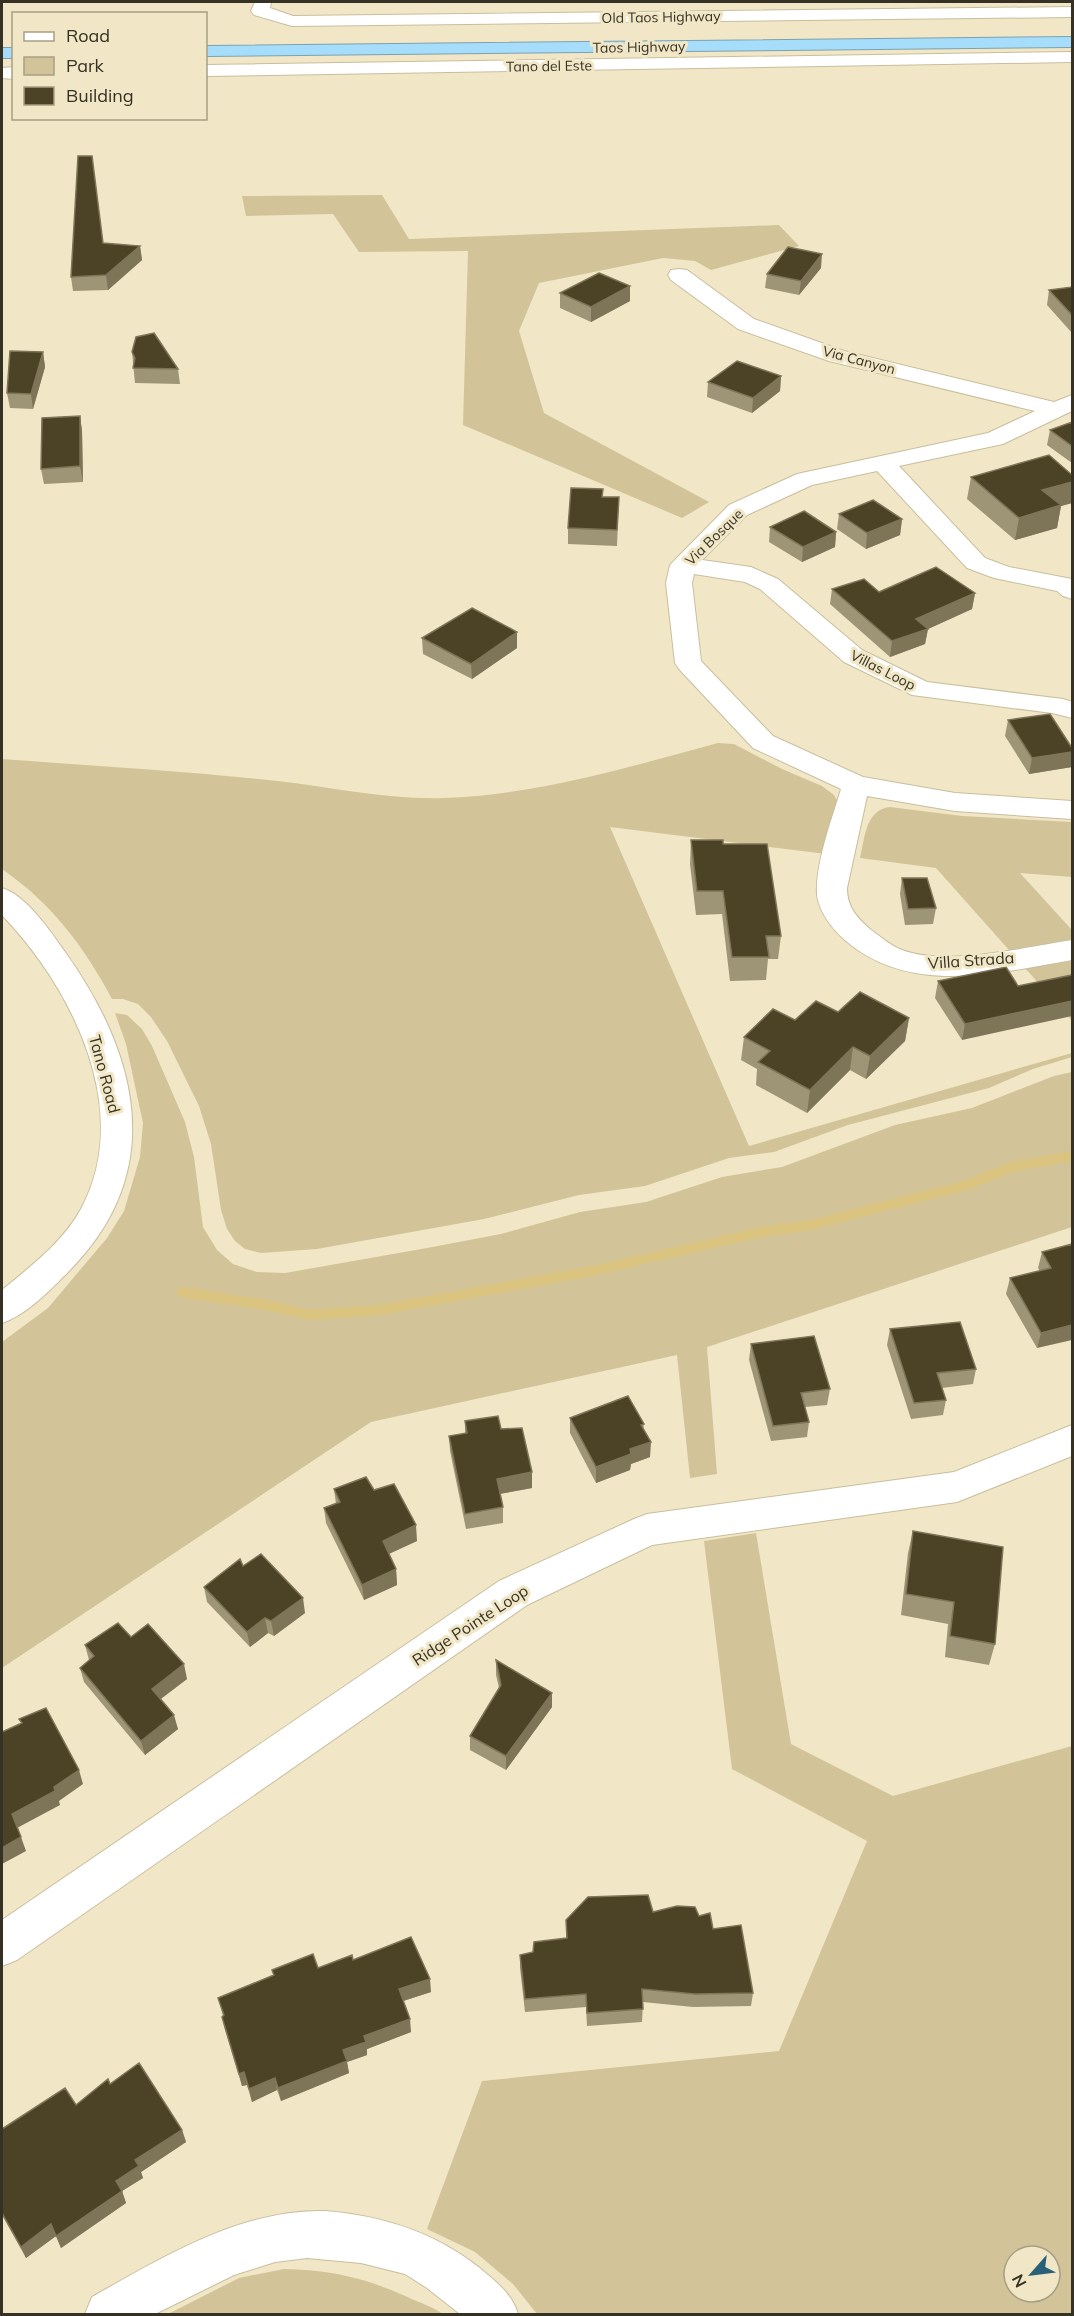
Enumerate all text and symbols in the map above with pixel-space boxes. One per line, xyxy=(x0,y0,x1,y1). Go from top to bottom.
street label: Old Taos Highway xyxy=(601,7,721,27)
legend xyxy=(12,12,207,120)
text: Road xyxy=(66,24,110,47)
street label: Taos Highway xyxy=(592,37,686,57)
text: Park xyxy=(66,54,105,77)
street label: Tano del Este xyxy=(506,56,592,76)
text: Building xyxy=(66,84,134,107)
street label: Via Canyon xyxy=(821,342,897,378)
street label: Via Bosque xyxy=(681,505,747,569)
street label: Villas Loop xyxy=(847,646,919,694)
street label: Villa Strada xyxy=(927,947,1015,973)
street label: Tano Road xyxy=(85,1033,125,1115)
street label: Ridge Pointe Loop xyxy=(408,1580,532,1670)
north arrow xyxy=(1002,2244,1062,2304)
text: N xyxy=(1007,2271,1030,2291)

